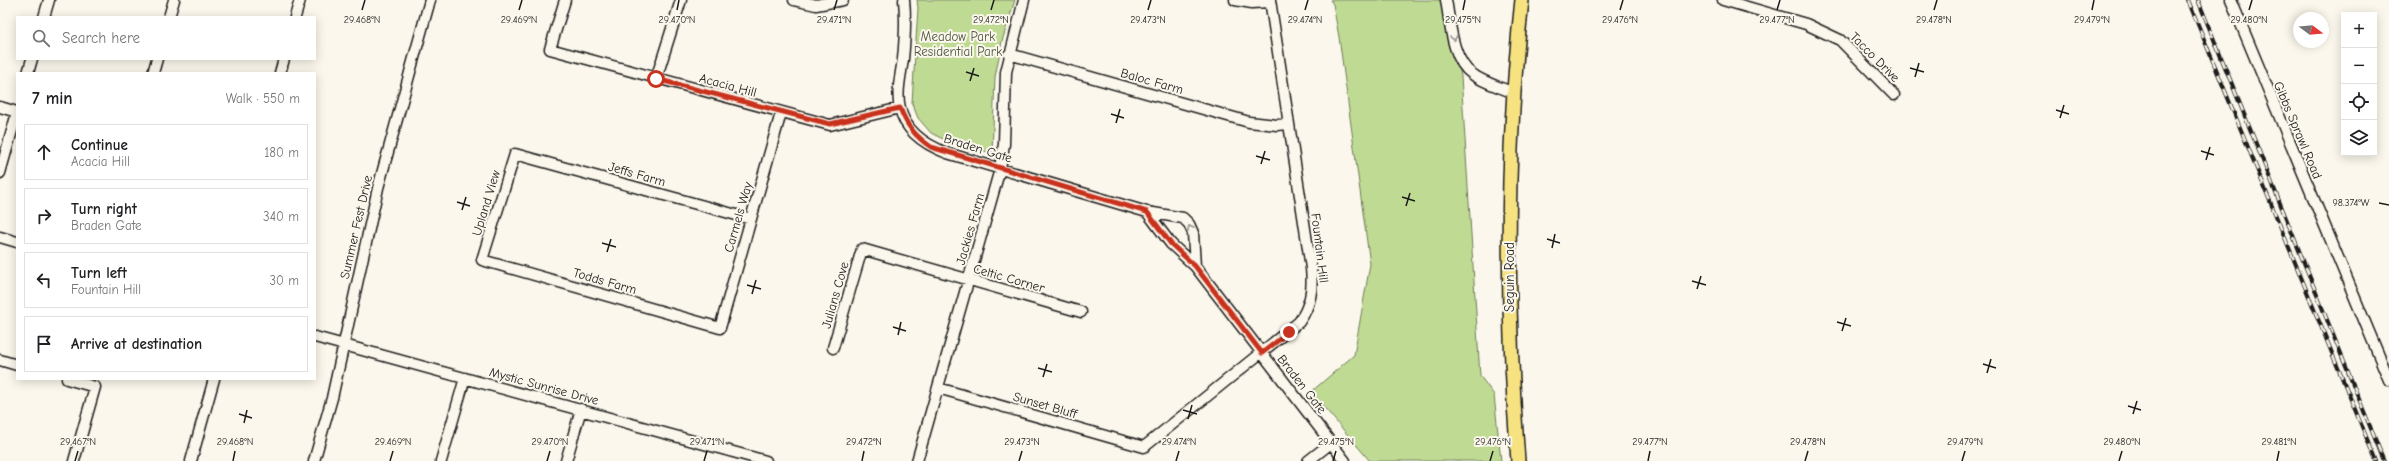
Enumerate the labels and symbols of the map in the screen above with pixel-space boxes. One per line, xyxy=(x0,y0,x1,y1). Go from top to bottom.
north arrow xyxy=(2293,12,2329,48)
text: 29.468°N xyxy=(344,14,380,26)
text: 29.469°N xyxy=(501,14,537,26)
text: 29.470°N xyxy=(659,14,695,26)
text: 29.471°N xyxy=(817,14,851,26)
text: 29.472°N xyxy=(973,14,1009,26)
text: 29.473°N xyxy=(1130,14,1166,26)
text: 29.474°N xyxy=(1288,14,1322,26)
text: 29.475°N xyxy=(1445,14,1481,26)
text: 29.476°N xyxy=(1602,14,1638,26)
text: 29.477°N xyxy=(1759,14,1795,26)
text: 29.478°N xyxy=(1916,14,1952,26)
text: 29.479°N xyxy=(2074,14,2110,26)
text: 29.480°N xyxy=(2230,14,2268,26)
park label: Meadow Park Residential Park xyxy=(914,29,1003,59)
street label: Tacco Drive xyxy=(1847,29,1903,85)
one-way arrow xyxy=(1449,35,1457,41)
street label: Baloc Farm xyxy=(1119,65,1185,97)
route start xyxy=(647,70,665,88)
street label: Acacia Hill xyxy=(698,70,758,100)
street label: Gibbs Sprawl Road xyxy=(2271,79,2325,181)
street label: Braden Gate xyxy=(942,131,1014,166)
street label: Jeffs Farm xyxy=(607,159,667,189)
street label: Upland View xyxy=(469,168,503,238)
street label: Summer Fest Drive xyxy=(337,173,375,280)
street label: Carmels Way xyxy=(721,180,755,254)
street label: Jackies Farm xyxy=(953,191,987,267)
text: 98.374°W xyxy=(2333,197,2370,209)
street label: Fountain Hill xyxy=(1308,212,1332,284)
one-way arrow xyxy=(1187,225,1195,232)
street label: Seguin Road xyxy=(1502,242,1517,312)
street label: Julians Cove xyxy=(818,260,852,330)
street label: Celtic Corner xyxy=(972,261,1047,296)
street label: Todds Farm xyxy=(572,265,638,297)
route end xyxy=(1280,323,1298,341)
street label: Braden Gate xyxy=(1274,352,1330,417)
street label: Mystic Sunrise Drive xyxy=(488,364,601,408)
street label: Sunset Bluff xyxy=(1011,389,1080,422)
text: 29.467°N xyxy=(60,436,96,448)
text: 29.468°N xyxy=(217,436,253,448)
text: 29.469°N xyxy=(375,436,411,448)
text: 29.470°N xyxy=(532,436,568,448)
text: 29.471°N xyxy=(690,436,724,448)
text: 29.472°N xyxy=(846,436,882,448)
text: 29.473°N xyxy=(1004,436,1040,448)
text: 29.474°N xyxy=(1162,436,1196,448)
text: 29.475°N xyxy=(1318,436,1354,448)
text: 29.476°N xyxy=(1475,436,1511,448)
text: 29.477°N xyxy=(1632,436,1668,448)
text: 29.478°N xyxy=(1790,436,1826,448)
text: 29.479°N xyxy=(1947,436,1983,448)
text: 29.480°N xyxy=(2103,436,2141,448)
text: 29.481°N xyxy=(2261,436,2297,448)

